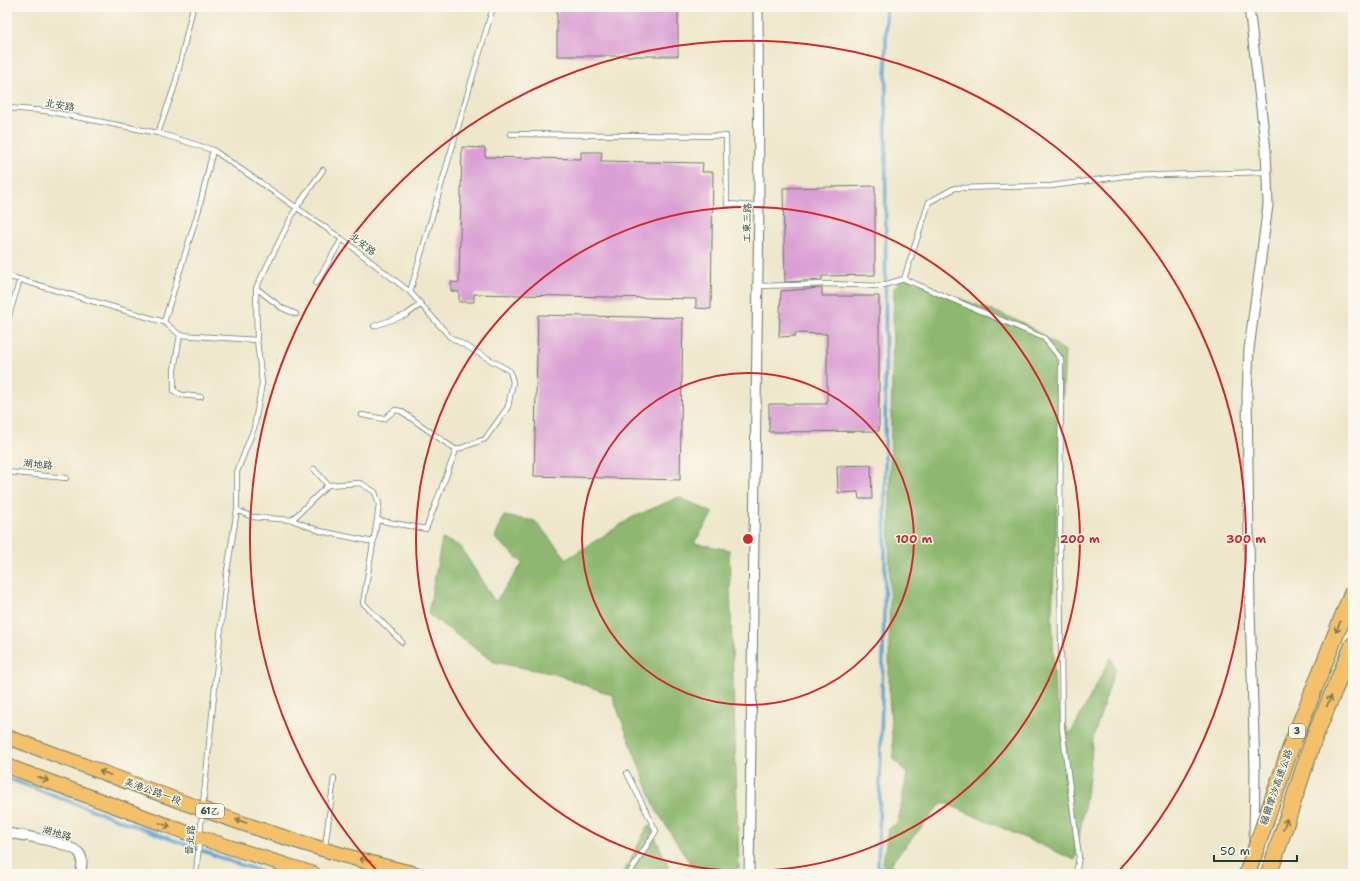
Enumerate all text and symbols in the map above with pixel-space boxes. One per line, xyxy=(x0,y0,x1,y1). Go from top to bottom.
street label: 北安路 xyxy=(44,96,76,114)
street label: 工東三路 xyxy=(740,203,754,243)
street label: 北安路 xyxy=(347,230,379,258)
street label: 湖地路 xyxy=(22,456,54,472)
text: 100 m xyxy=(896,531,933,547)
text: 200 m xyxy=(1060,531,1100,547)
text: 300 m xyxy=(1226,531,1266,547)
centre of rings xyxy=(741,532,755,546)
one-way arrow xyxy=(1334,620,1342,632)
one-way arrow xyxy=(1326,696,1334,708)
road number: 3 xyxy=(1289,724,1305,738)
street label: 福爾摩沙高速公路 xyxy=(1257,747,1295,827)
one-way arrow xyxy=(100,769,112,777)
street label: 美港公路一段 xyxy=(123,775,183,807)
one-way arrow xyxy=(37,776,49,784)
road number: 61乙 xyxy=(196,804,224,818)
one-way arrow xyxy=(235,817,247,825)
one-way arrow xyxy=(1282,818,1290,830)
one-way arrow xyxy=(159,822,171,830)
street label: 湖地路 xyxy=(41,823,73,843)
street label: 晉北路 xyxy=(182,824,198,856)
scale bar xyxy=(1214,837,1297,863)
text: 50 m xyxy=(1220,843,1250,859)
one-way arrow xyxy=(359,856,372,863)

